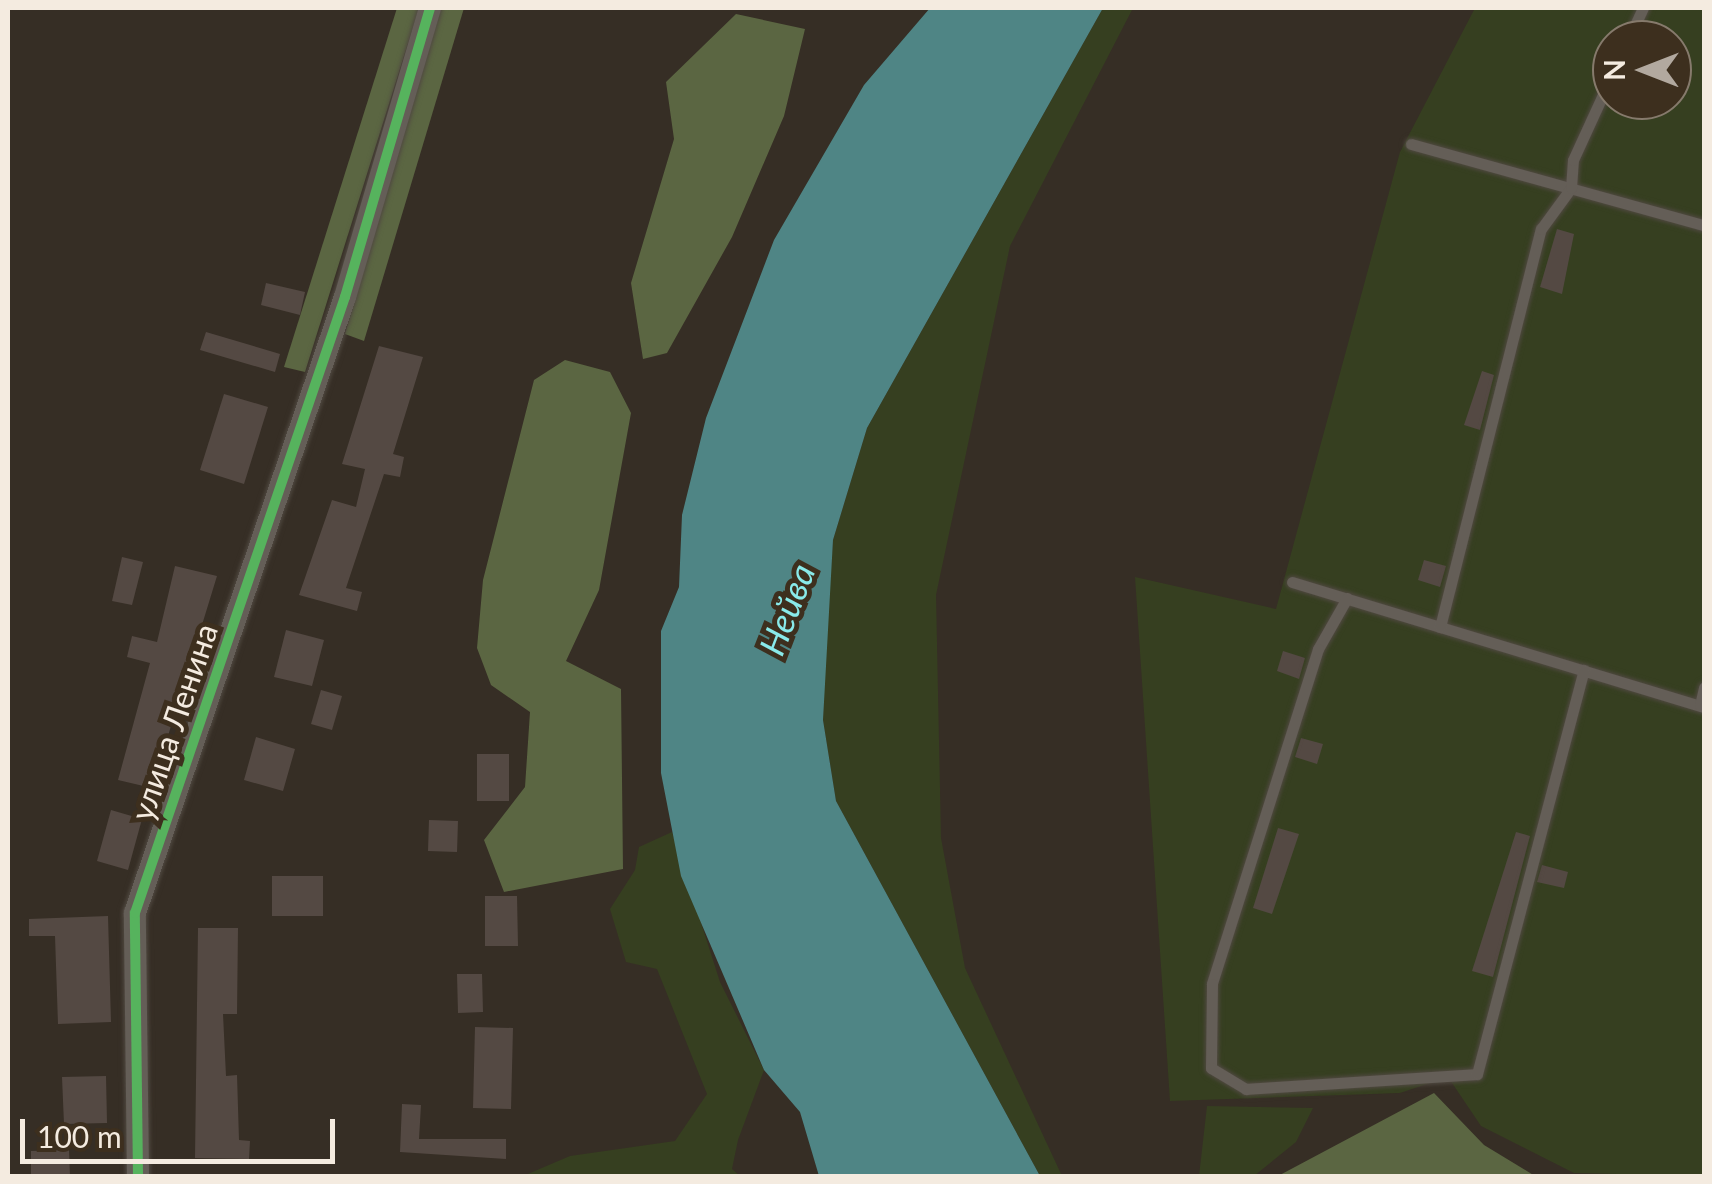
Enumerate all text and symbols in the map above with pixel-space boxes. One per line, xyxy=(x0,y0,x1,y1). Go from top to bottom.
north arrow xyxy=(1592,20,1692,120)
text: N xyxy=(1597,59,1631,81)
water label: Нейва xyxy=(750,558,822,660)
street label: улица Ленина xyxy=(122,619,226,825)
scale bar xyxy=(25,1099,340,1161)
text: 100 m xyxy=(37,1118,122,1154)

